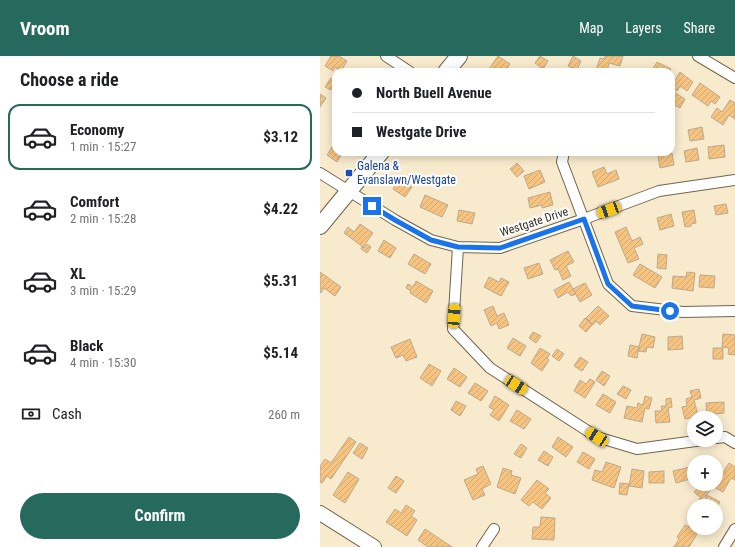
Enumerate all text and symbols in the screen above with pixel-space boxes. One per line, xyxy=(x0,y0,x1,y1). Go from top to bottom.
text: Vroom xyxy=(20,17,70,40)
text: Map xyxy=(579,20,603,36)
text: Layers xyxy=(625,20,662,36)
text: Share xyxy=(684,20,715,36)
text: Choose a ride xyxy=(20,69,119,90)
text: North Buell Avenue xyxy=(376,84,492,102)
icon: car xyxy=(22,119,58,155)
text: Economy xyxy=(70,121,124,139)
text: Westgate Drive xyxy=(376,123,467,141)
text: $3.12 xyxy=(263,128,298,146)
text: 1 min · 15:27 xyxy=(70,139,136,154)
place label: Galena & Evanslawn/Westgate xyxy=(357,159,456,187)
marker: Galena & Evanslawn/Westgate xyxy=(344,168,354,178)
icon: car xyxy=(22,191,58,227)
text: Comfort xyxy=(70,193,119,211)
route end xyxy=(363,197,381,215)
text: $4.22 xyxy=(263,200,298,218)
car xyxy=(596,200,622,220)
street label: Westgate Drive xyxy=(498,204,570,240)
text: 2 min · 15:28 xyxy=(70,211,136,226)
icon: car xyxy=(22,263,58,299)
text: XL xyxy=(70,265,86,283)
text: $5.31 xyxy=(263,272,298,290)
text: 3 min · 15:29 xyxy=(70,283,136,298)
route start xyxy=(661,302,679,320)
car xyxy=(447,304,461,328)
icon: car xyxy=(22,335,58,371)
text: Black xyxy=(70,337,103,355)
text: $5.14 xyxy=(263,344,298,362)
text: 4 min · 15:30 xyxy=(70,355,136,370)
car xyxy=(503,373,529,397)
icon: cash xyxy=(20,403,42,425)
text: Cash xyxy=(52,405,82,423)
text: 260 m xyxy=(268,407,300,422)
map controls xyxy=(687,411,723,535)
button: layers xyxy=(687,411,723,447)
car xyxy=(584,425,610,449)
button: + xyxy=(687,455,723,491)
button: Confirm xyxy=(20,493,300,539)
button: − xyxy=(687,499,723,535)

